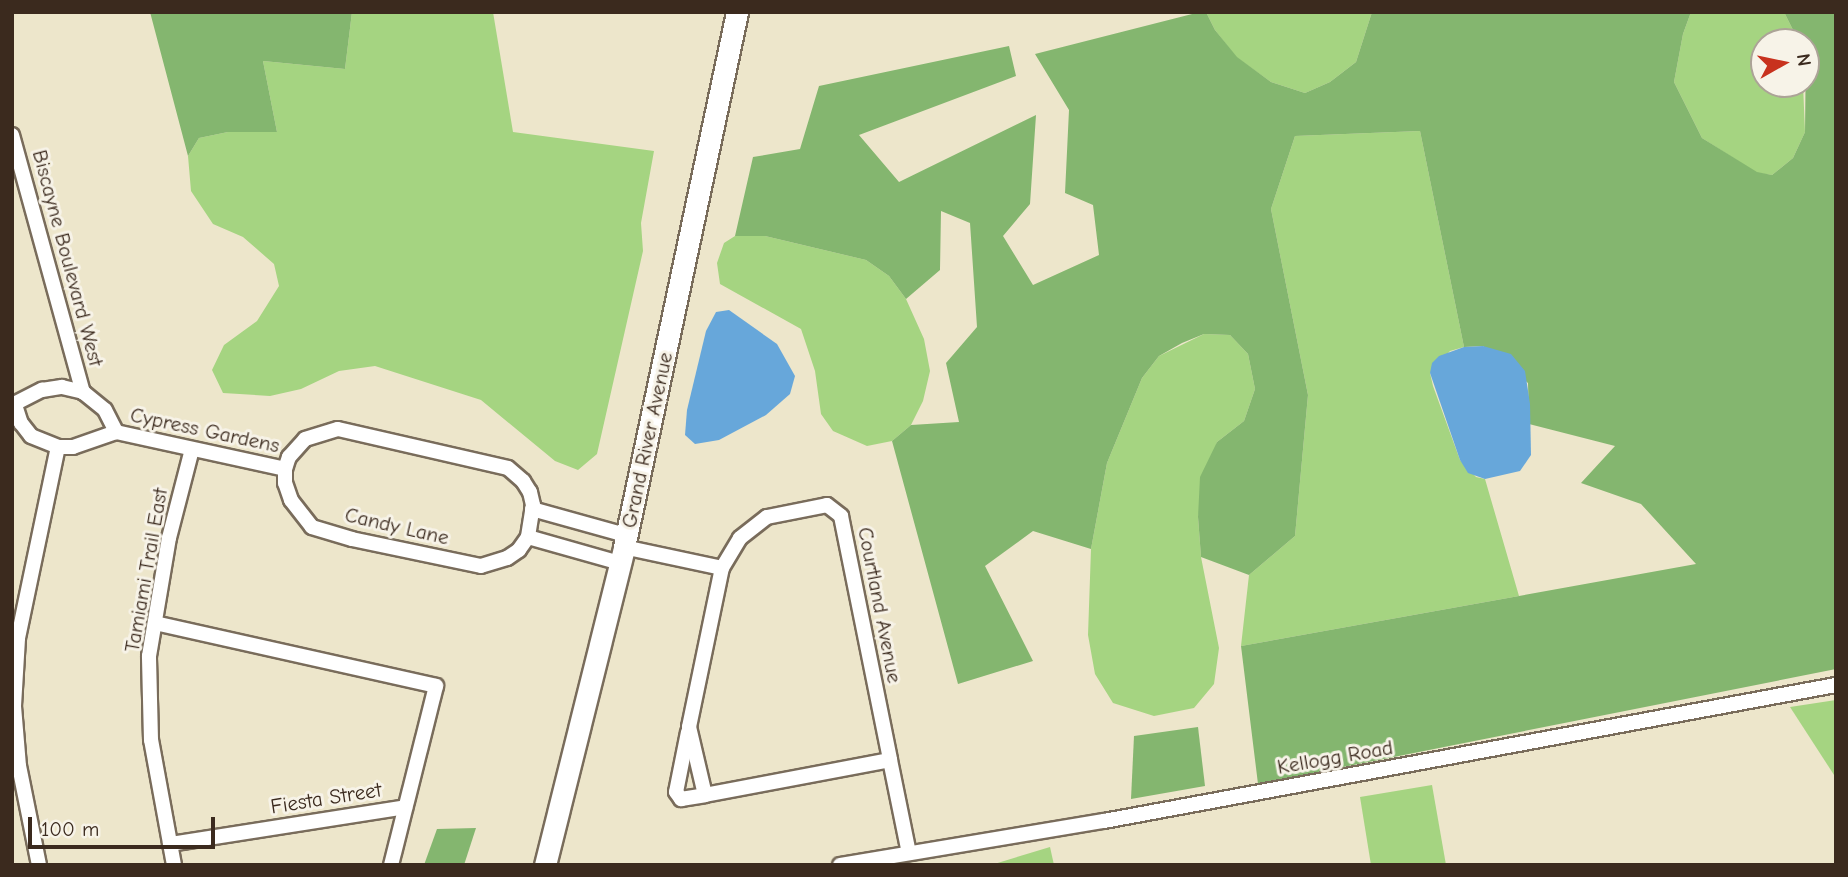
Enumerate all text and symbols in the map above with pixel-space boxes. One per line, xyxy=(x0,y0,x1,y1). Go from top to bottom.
north arrow xyxy=(1750,28,1820,98)
text: N xyxy=(1792,52,1816,68)
street label: Biscayne Boulevard West xyxy=(27,147,109,369)
street label: Grand River Avenue xyxy=(616,350,678,530)
street label: Cypress Gardens xyxy=(128,402,282,458)
street label: Tamiami Trail East xyxy=(119,486,173,654)
street label: Candy Lane xyxy=(343,502,451,550)
street label: Courtland Avenue xyxy=(853,525,907,685)
street label: Kellogg Road xyxy=(1275,734,1395,780)
street label: Fiesta Street xyxy=(269,777,383,819)
scale bar xyxy=(32,804,219,848)
text: 100 m xyxy=(41,817,99,841)

